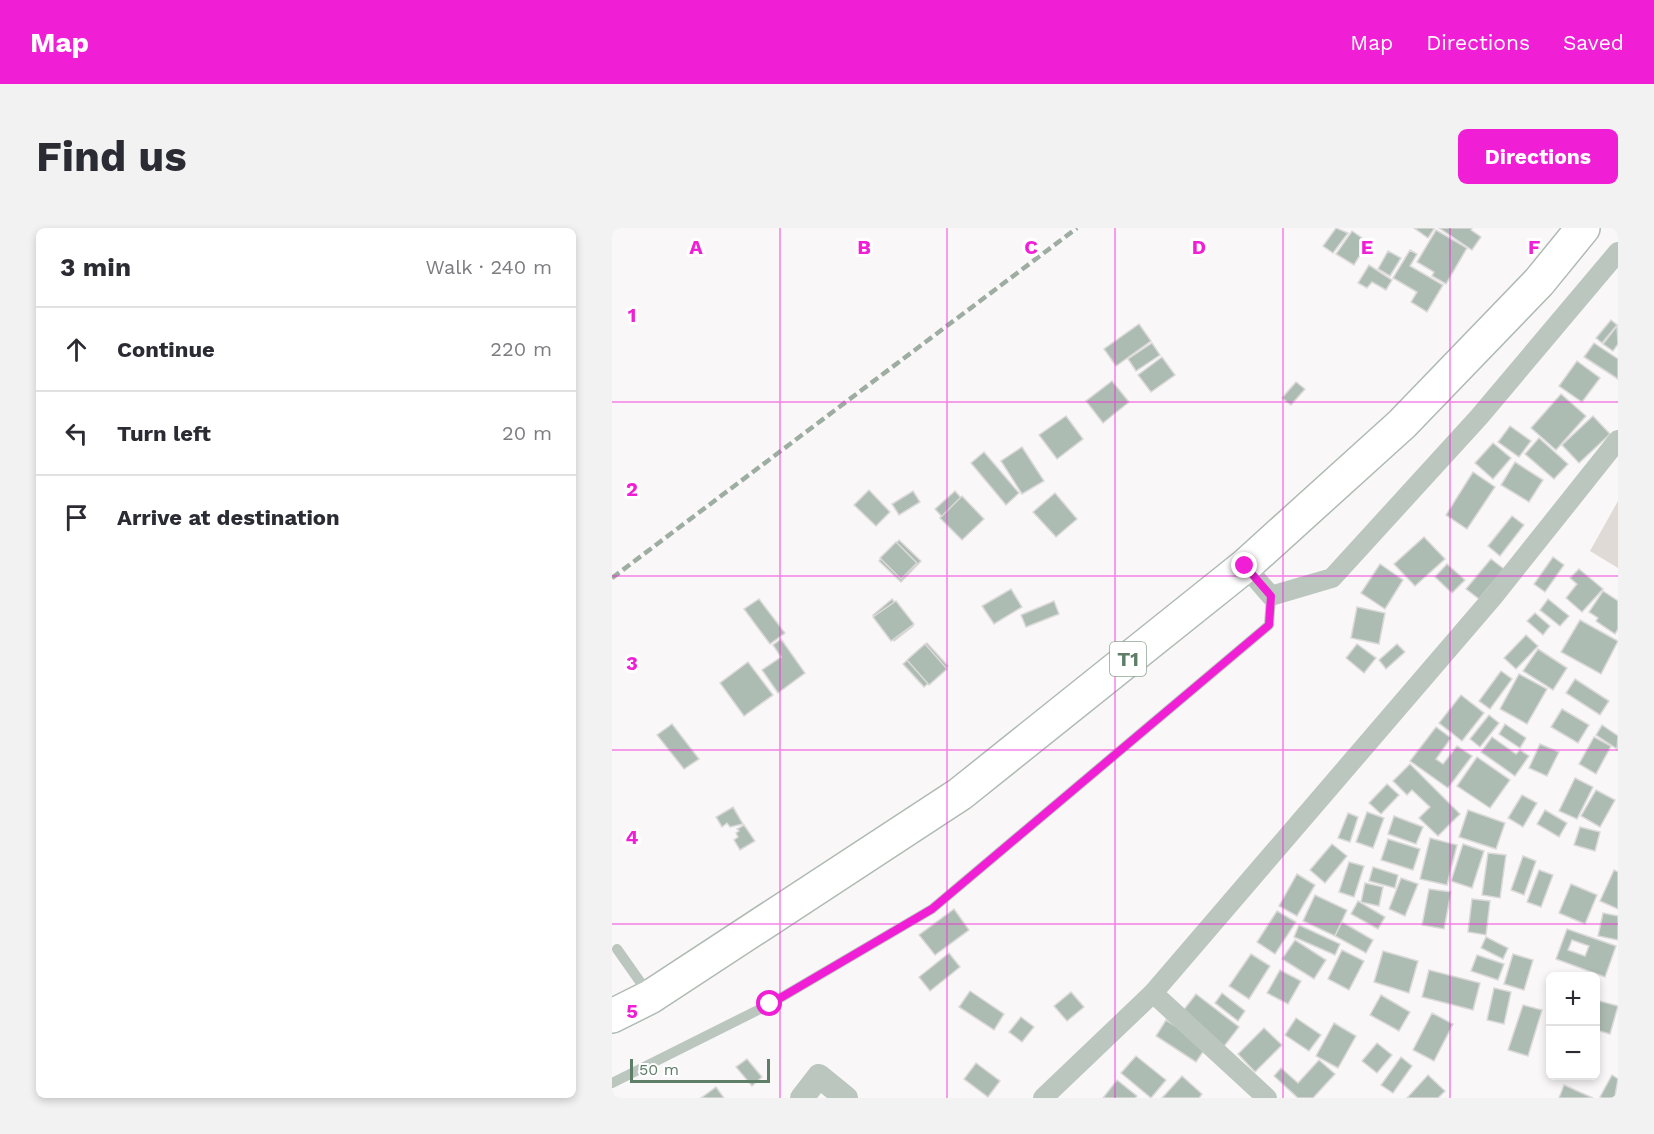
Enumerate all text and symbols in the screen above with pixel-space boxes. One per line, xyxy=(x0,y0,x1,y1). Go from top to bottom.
text: Map xyxy=(30,26,89,59)
text: Map xyxy=(1350,30,1393,55)
text: Directions xyxy=(1426,30,1530,55)
text: Saved xyxy=(1563,30,1624,55)
button: Directions xyxy=(1458,129,1618,184)
text: Find us xyxy=(36,132,187,181)
text: A xyxy=(689,235,703,259)
text: B xyxy=(857,235,871,259)
text: C xyxy=(1024,235,1038,259)
text: D xyxy=(1192,235,1206,259)
text: E xyxy=(1361,235,1373,259)
text: F xyxy=(1528,235,1540,259)
text: 3 min xyxy=(60,252,131,282)
text: Walk · 240 m xyxy=(425,255,552,279)
text: 1 xyxy=(628,303,636,327)
icon: ahead xyxy=(60,333,93,366)
text: Continue xyxy=(117,337,215,362)
text: 220 m xyxy=(490,337,552,361)
icon: left xyxy=(60,417,93,450)
text: Turn left xyxy=(117,421,211,446)
text: 20 m xyxy=(502,421,552,445)
text: 2 xyxy=(626,477,638,501)
icon: arrive xyxy=(60,501,93,534)
text: Arrive at destination xyxy=(117,505,340,530)
route end xyxy=(1231,552,1257,578)
road number: T1 xyxy=(1110,642,1146,676)
text: 3 xyxy=(626,651,638,675)
text: 4 xyxy=(626,825,639,849)
map controls xyxy=(1546,972,1600,1080)
button: + xyxy=(1546,972,1600,1026)
route start xyxy=(756,990,782,1016)
text: 5 xyxy=(626,999,638,1023)
button: − xyxy=(1546,1026,1600,1080)
scale bar xyxy=(630,1056,770,1084)
text: 50 m xyxy=(639,1060,679,1079)

